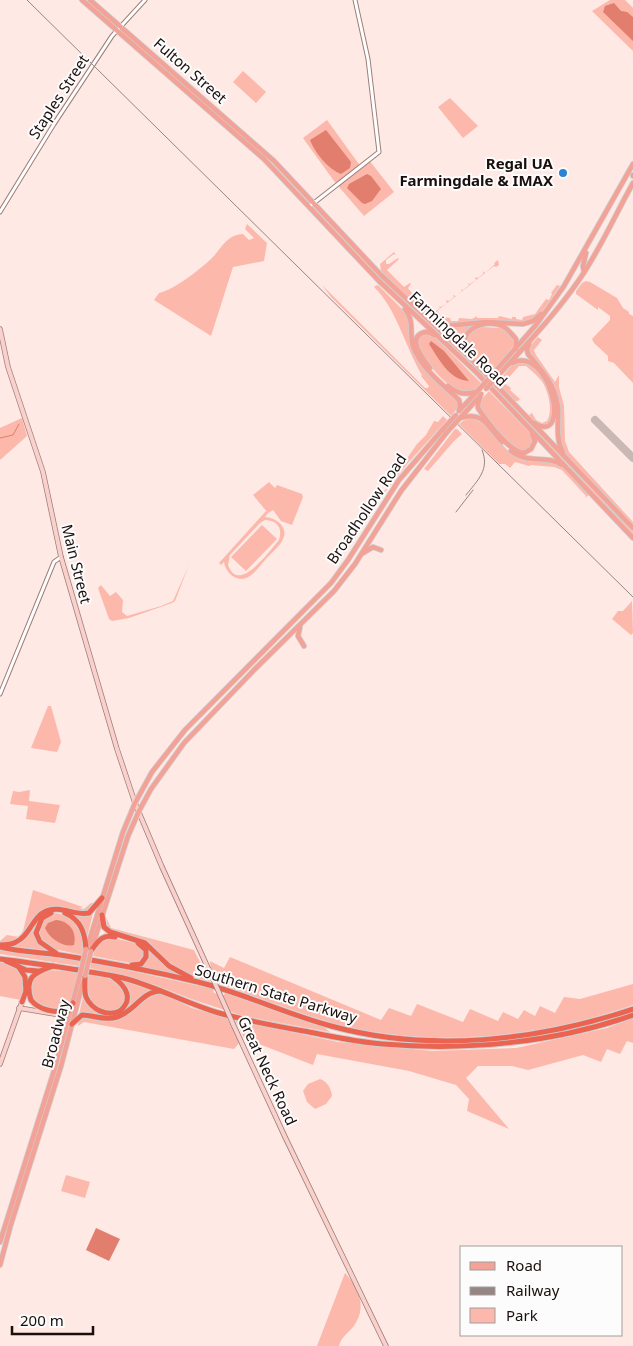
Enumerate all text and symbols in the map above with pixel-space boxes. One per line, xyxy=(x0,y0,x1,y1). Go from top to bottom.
street label: Fulton Street xyxy=(150,33,232,108)
street label: Staples Street xyxy=(23,50,93,142)
place label: Regal UA Farmingdale & IMAX xyxy=(399,153,554,190)
marker: Regal UA Farmingdale & IMAX xyxy=(557,167,569,179)
street label: Farmingdale Road xyxy=(405,286,512,390)
street label: Broadhollow Road xyxy=(322,449,411,567)
street label: Main Street xyxy=(57,522,97,606)
street label: Southern State Parkway xyxy=(193,959,360,1027)
street label: Broadway xyxy=(36,997,74,1070)
street label: Great Neck Road xyxy=(234,1013,302,1128)
legend xyxy=(460,1246,623,1336)
text: Road xyxy=(506,1255,542,1275)
text: Railway xyxy=(506,1280,560,1300)
scale bar xyxy=(12,1304,94,1336)
text: Park xyxy=(506,1305,538,1325)
text: 200 m xyxy=(20,1310,64,1330)

